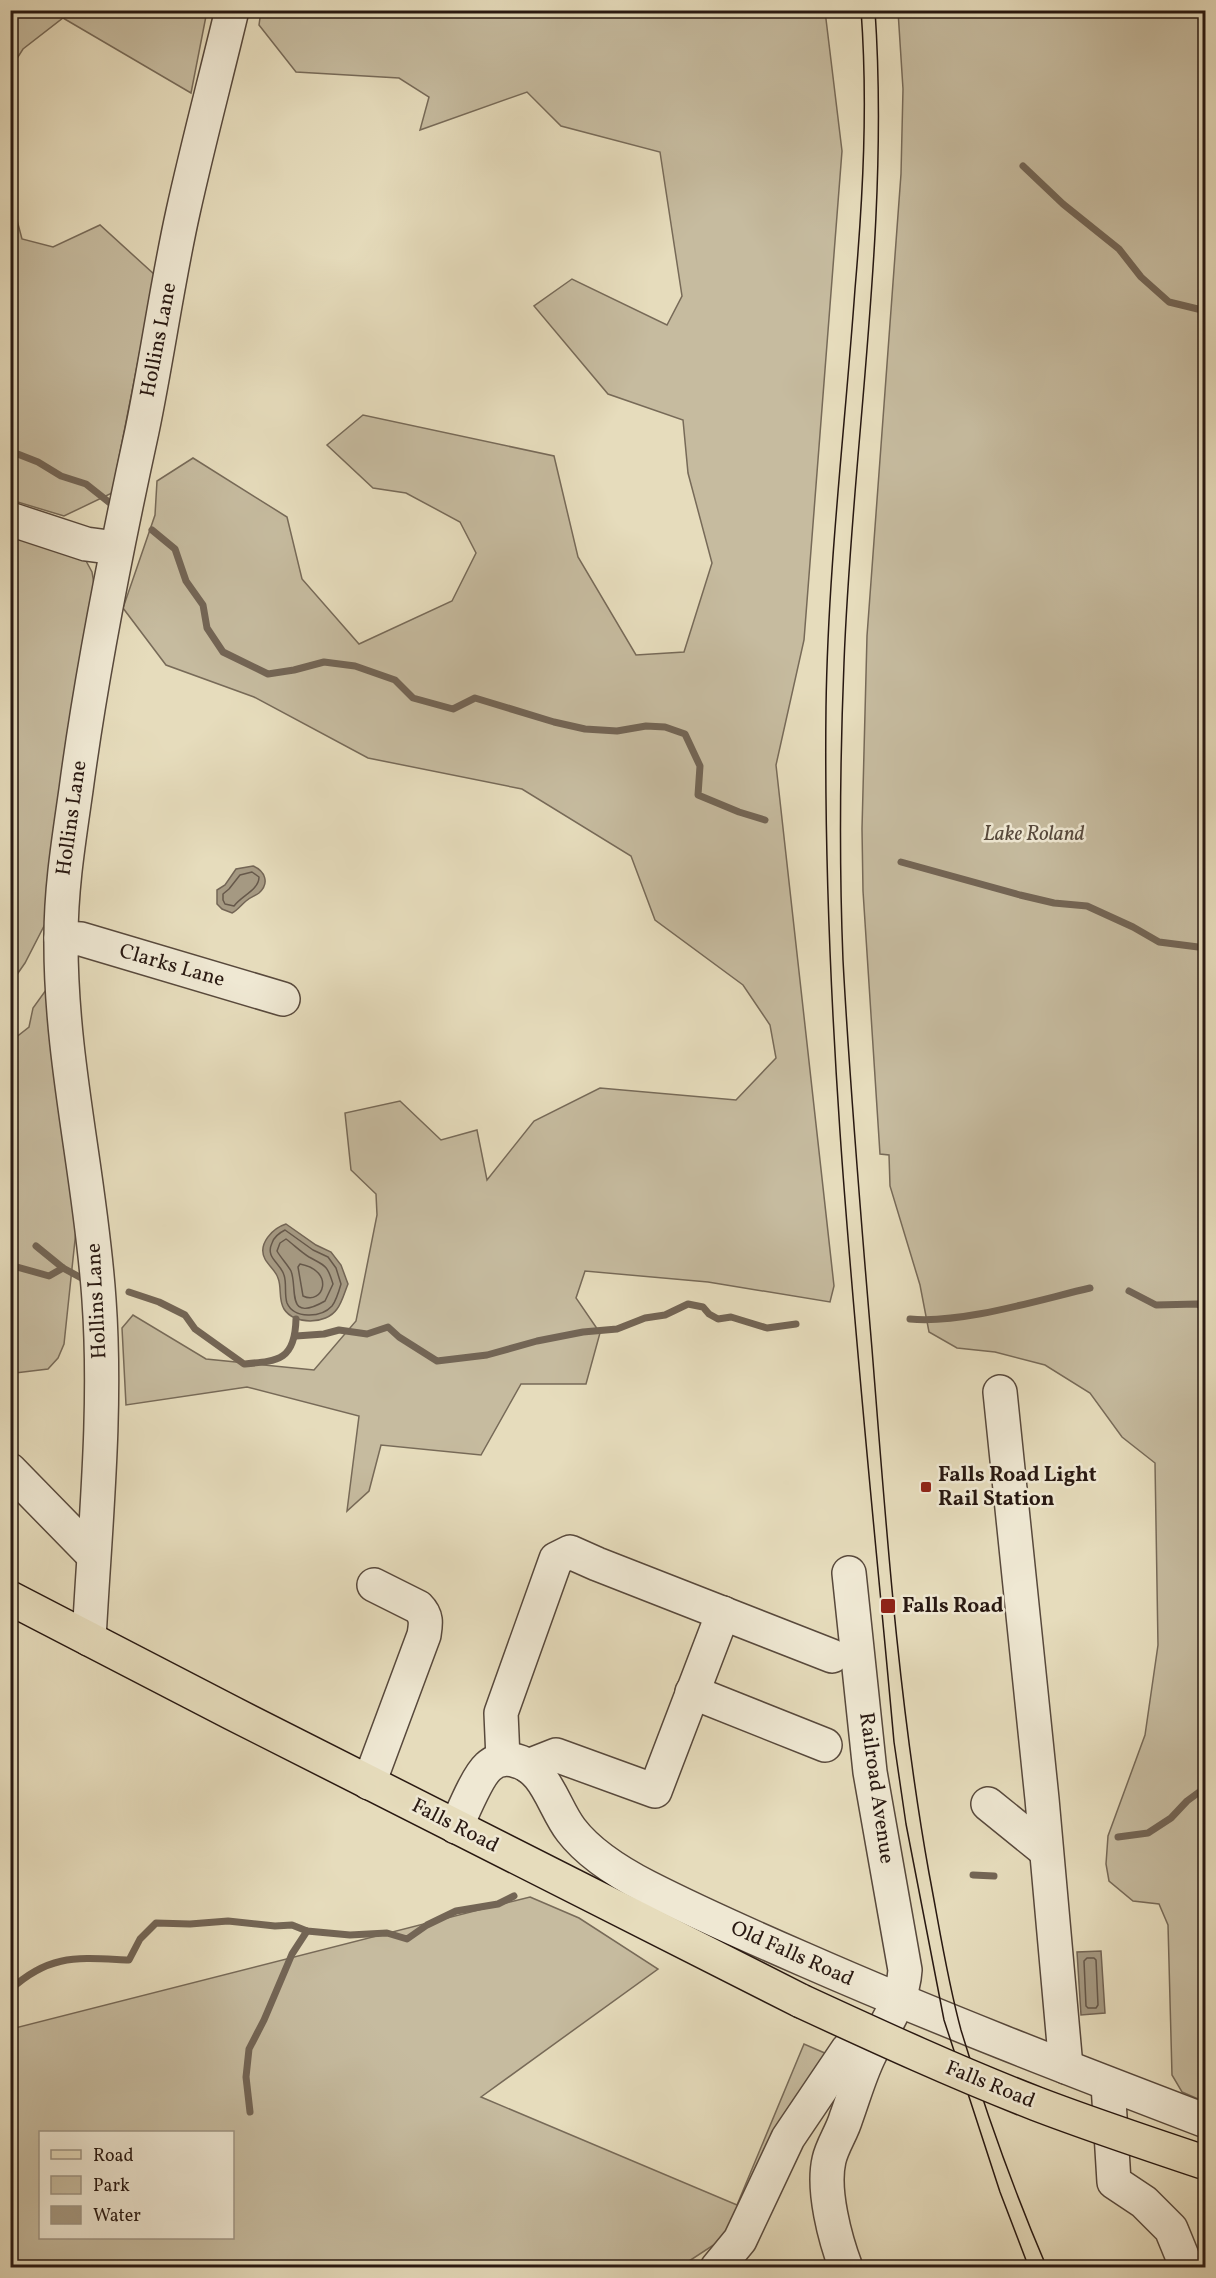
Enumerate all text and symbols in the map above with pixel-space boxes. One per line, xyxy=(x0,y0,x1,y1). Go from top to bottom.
street label: Hollins Lane xyxy=(134,280,184,400)
street label: Hollins Lane xyxy=(50,758,94,877)
park label: Lake Roland xyxy=(983,820,1085,849)
street label: Clarks Lane xyxy=(116,937,228,995)
street label: Hollins Lane xyxy=(79,1242,115,1360)
place label: Falls Road Light Rail Station xyxy=(938,1461,1097,1514)
marker: Falls Road Light Rail Station xyxy=(919,1480,933,1494)
place label: Falls Road xyxy=(902,1592,1004,1621)
marker: Falls Road xyxy=(879,1597,897,1615)
street label: Railroad Avenue xyxy=(851,1710,901,1866)
street label: Falls Road xyxy=(406,1792,504,1860)
street label: Old Falls Road xyxy=(726,1914,858,1994)
street label: Falls Road xyxy=(941,2054,1039,2116)
legend xyxy=(39,2131,234,2239)
text: Road xyxy=(93,2144,134,2169)
text: Park xyxy=(93,2174,130,2199)
text: Water xyxy=(93,2204,141,2229)

